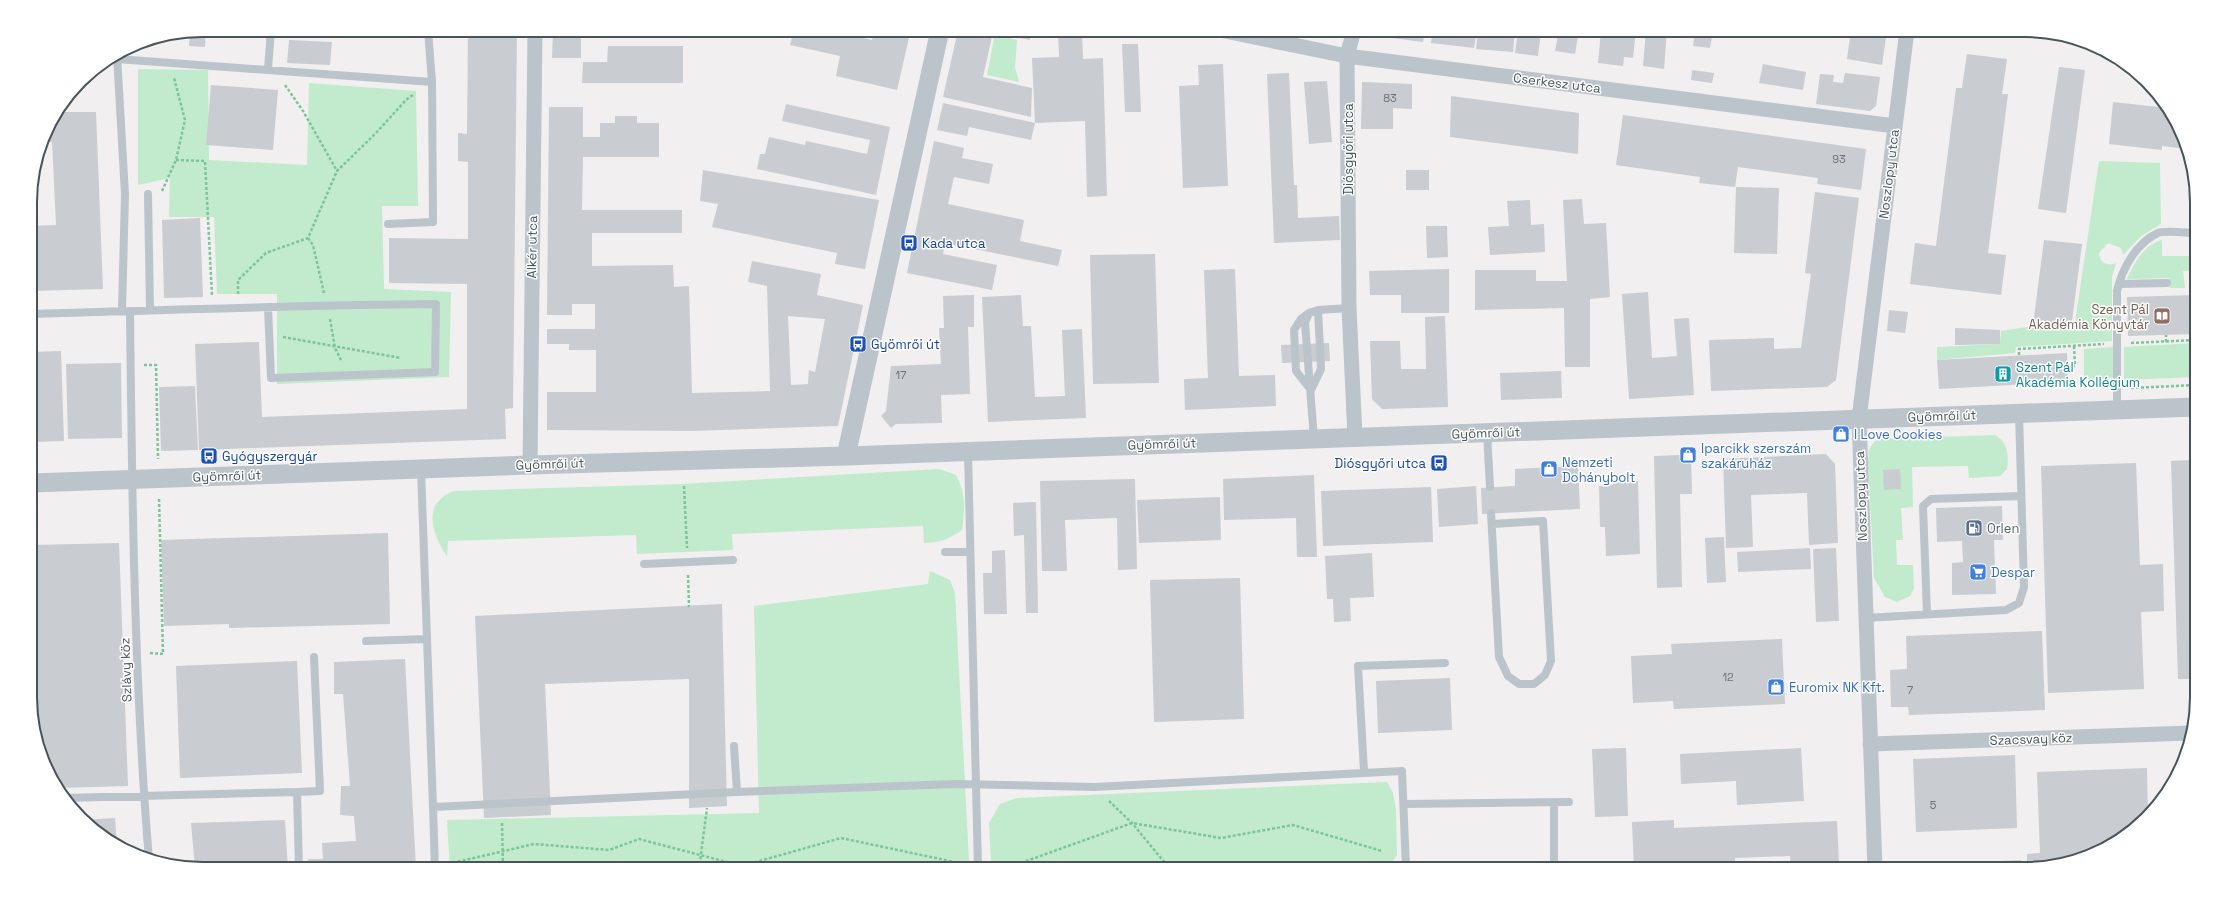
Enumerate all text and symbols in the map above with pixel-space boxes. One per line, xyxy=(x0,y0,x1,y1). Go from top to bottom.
street label: Cserkesz utca xyxy=(1512,69,1602,97)
house number: 83 xyxy=(1383,91,1397,105)
street label: Diósgyőri utca xyxy=(1340,103,1357,195)
street label: Noszlopy utca xyxy=(1875,128,1903,220)
house number: 93 xyxy=(1832,152,1846,166)
street label: Alkér utca xyxy=(523,215,541,279)
bus stop icon: Kada utca xyxy=(899,233,919,253)
place label: Kada utca xyxy=(922,235,986,252)
place label: Szent Pál Akadémia Könyvtár xyxy=(2029,301,2149,333)
library icon: Szent Pál Akadémia Könyvtár xyxy=(2152,306,2172,326)
bus stop icon: Gyömrői út xyxy=(848,334,868,354)
place label: Gyömrői út xyxy=(871,336,940,353)
place label: Szent Pál Akadémia Kollégium xyxy=(2016,359,2140,391)
building icon: Szent Pál Akadémia Kollégium xyxy=(1993,364,2013,384)
house number: 17 xyxy=(896,368,906,382)
street label: Gyömrői út xyxy=(1907,406,1977,426)
street label: Gyömrői út xyxy=(1451,423,1521,443)
shop icon: I Love Cookies xyxy=(1831,424,1851,444)
place label: I Love Cookies xyxy=(1854,426,1942,443)
street label: Gyömrői út xyxy=(1127,434,1197,454)
place label: Iparcikk szerszám szakáruház xyxy=(1701,440,1811,472)
shop icon: Iparcikk szerszám szakáruház xyxy=(1678,445,1698,465)
bus stop icon: Gyógyszergyár xyxy=(199,446,219,466)
place label: Gyógyszergyár xyxy=(222,448,317,465)
street label: Noszlopy utca xyxy=(1851,450,1871,541)
bus stop icon: Diósgyőri utca xyxy=(1429,453,1449,473)
street label: Gyömrői út xyxy=(515,454,585,474)
place label: Nemzeti Dohánybolt xyxy=(1562,454,1636,486)
place label: Diósgyőri utca xyxy=(1335,455,1427,472)
shop icon: Nemzeti Dohánybolt xyxy=(1539,459,1559,479)
street label: Gyömrői út xyxy=(192,466,262,486)
fuel station icon: Orlen xyxy=(1964,518,1984,538)
place label: Orlen xyxy=(1987,520,2019,537)
supermarket icon: Despar xyxy=(1968,562,1988,582)
place label: Despar xyxy=(1991,564,2035,581)
street label: Szlávy köz xyxy=(116,637,136,703)
house number: 12 xyxy=(1722,670,1734,684)
shop icon: Euromix NK Kft. xyxy=(1766,677,1786,697)
place label: Euromix NK Kft. xyxy=(1789,679,1885,696)
house number: 7 xyxy=(1907,683,1913,697)
street label: Szacsvay köz xyxy=(1989,729,2073,749)
house number: 5 xyxy=(1930,798,1937,812)

